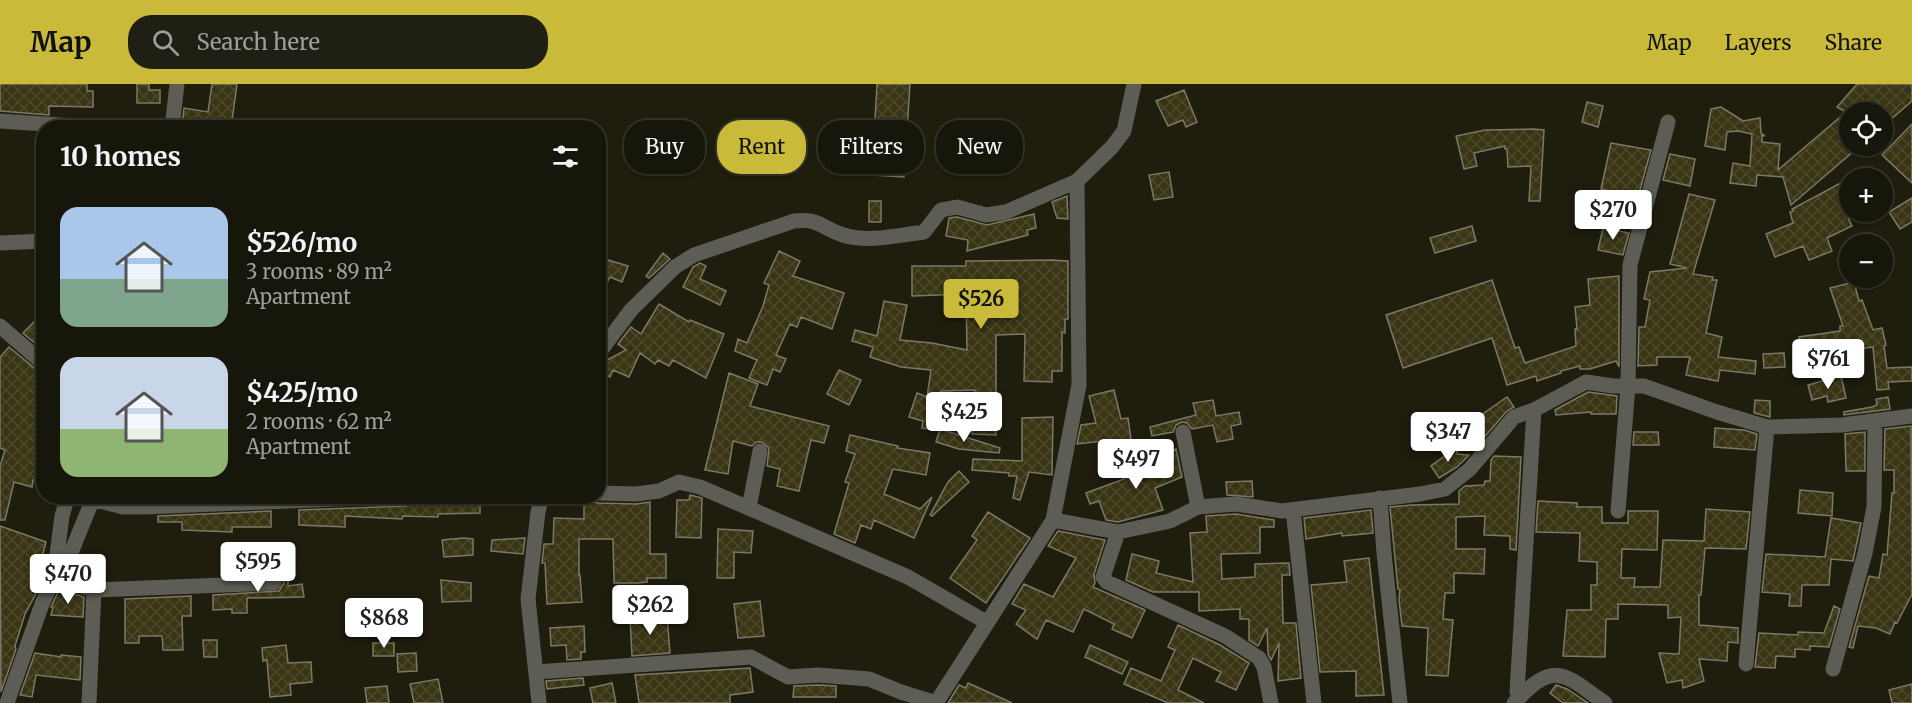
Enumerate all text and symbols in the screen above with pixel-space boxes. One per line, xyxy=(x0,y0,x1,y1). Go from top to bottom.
search box xyxy=(128,15,548,69)
text: Map xyxy=(30,24,92,60)
icon: search xyxy=(149,26,182,59)
text: Search here xyxy=(197,28,320,56)
text: Map xyxy=(1647,29,1692,56)
text: Layers xyxy=(1725,29,1792,56)
text: Share xyxy=(1825,29,1882,56)
map controls xyxy=(1839,102,1893,288)
button: locate xyxy=(1839,102,1893,156)
chip: Buy xyxy=(624,120,705,174)
chip: Rent xyxy=(717,120,806,174)
chip: Filters xyxy=(818,120,924,174)
chip: New xyxy=(936,120,1023,174)
text: 10 homes xyxy=(60,140,181,173)
icon: filters xyxy=(549,140,582,173)
button: + xyxy=(1839,168,1893,222)
pin: $270 xyxy=(1577,190,1649,241)
text: $270 xyxy=(1589,197,1637,222)
text: $526/mo xyxy=(246,226,357,259)
icon: home xyxy=(108,231,180,303)
button: − xyxy=(1839,234,1893,288)
text: 3 rooms · 89 m² xyxy=(246,259,392,284)
pin: $526 xyxy=(945,279,1017,330)
text: Apartment xyxy=(246,284,351,309)
text: $526 xyxy=(958,286,1004,311)
pin: $761 xyxy=(1792,339,1864,390)
text: $761 xyxy=(1806,346,1850,371)
text: $425/mo xyxy=(246,376,358,409)
icon: home xyxy=(108,381,180,453)
pin: $425 xyxy=(928,392,1000,443)
text: $425 xyxy=(940,399,988,424)
text: 2 rooms · 62 m² xyxy=(246,409,392,434)
pin: $347 xyxy=(1412,412,1484,463)
text: $347 xyxy=(1425,419,1471,444)
text: Apartment xyxy=(246,434,351,459)
pin: $497 xyxy=(1100,439,1172,490)
text: $497 xyxy=(1112,446,1160,471)
pin: $595 xyxy=(222,542,294,593)
text: $595 xyxy=(235,549,281,574)
pin: $470 xyxy=(32,554,104,605)
text: $470 xyxy=(44,561,92,586)
pin: $262 xyxy=(614,585,686,636)
text: $262 xyxy=(626,592,674,617)
pin: $868 xyxy=(348,598,420,649)
text: $868 xyxy=(359,605,409,630)

